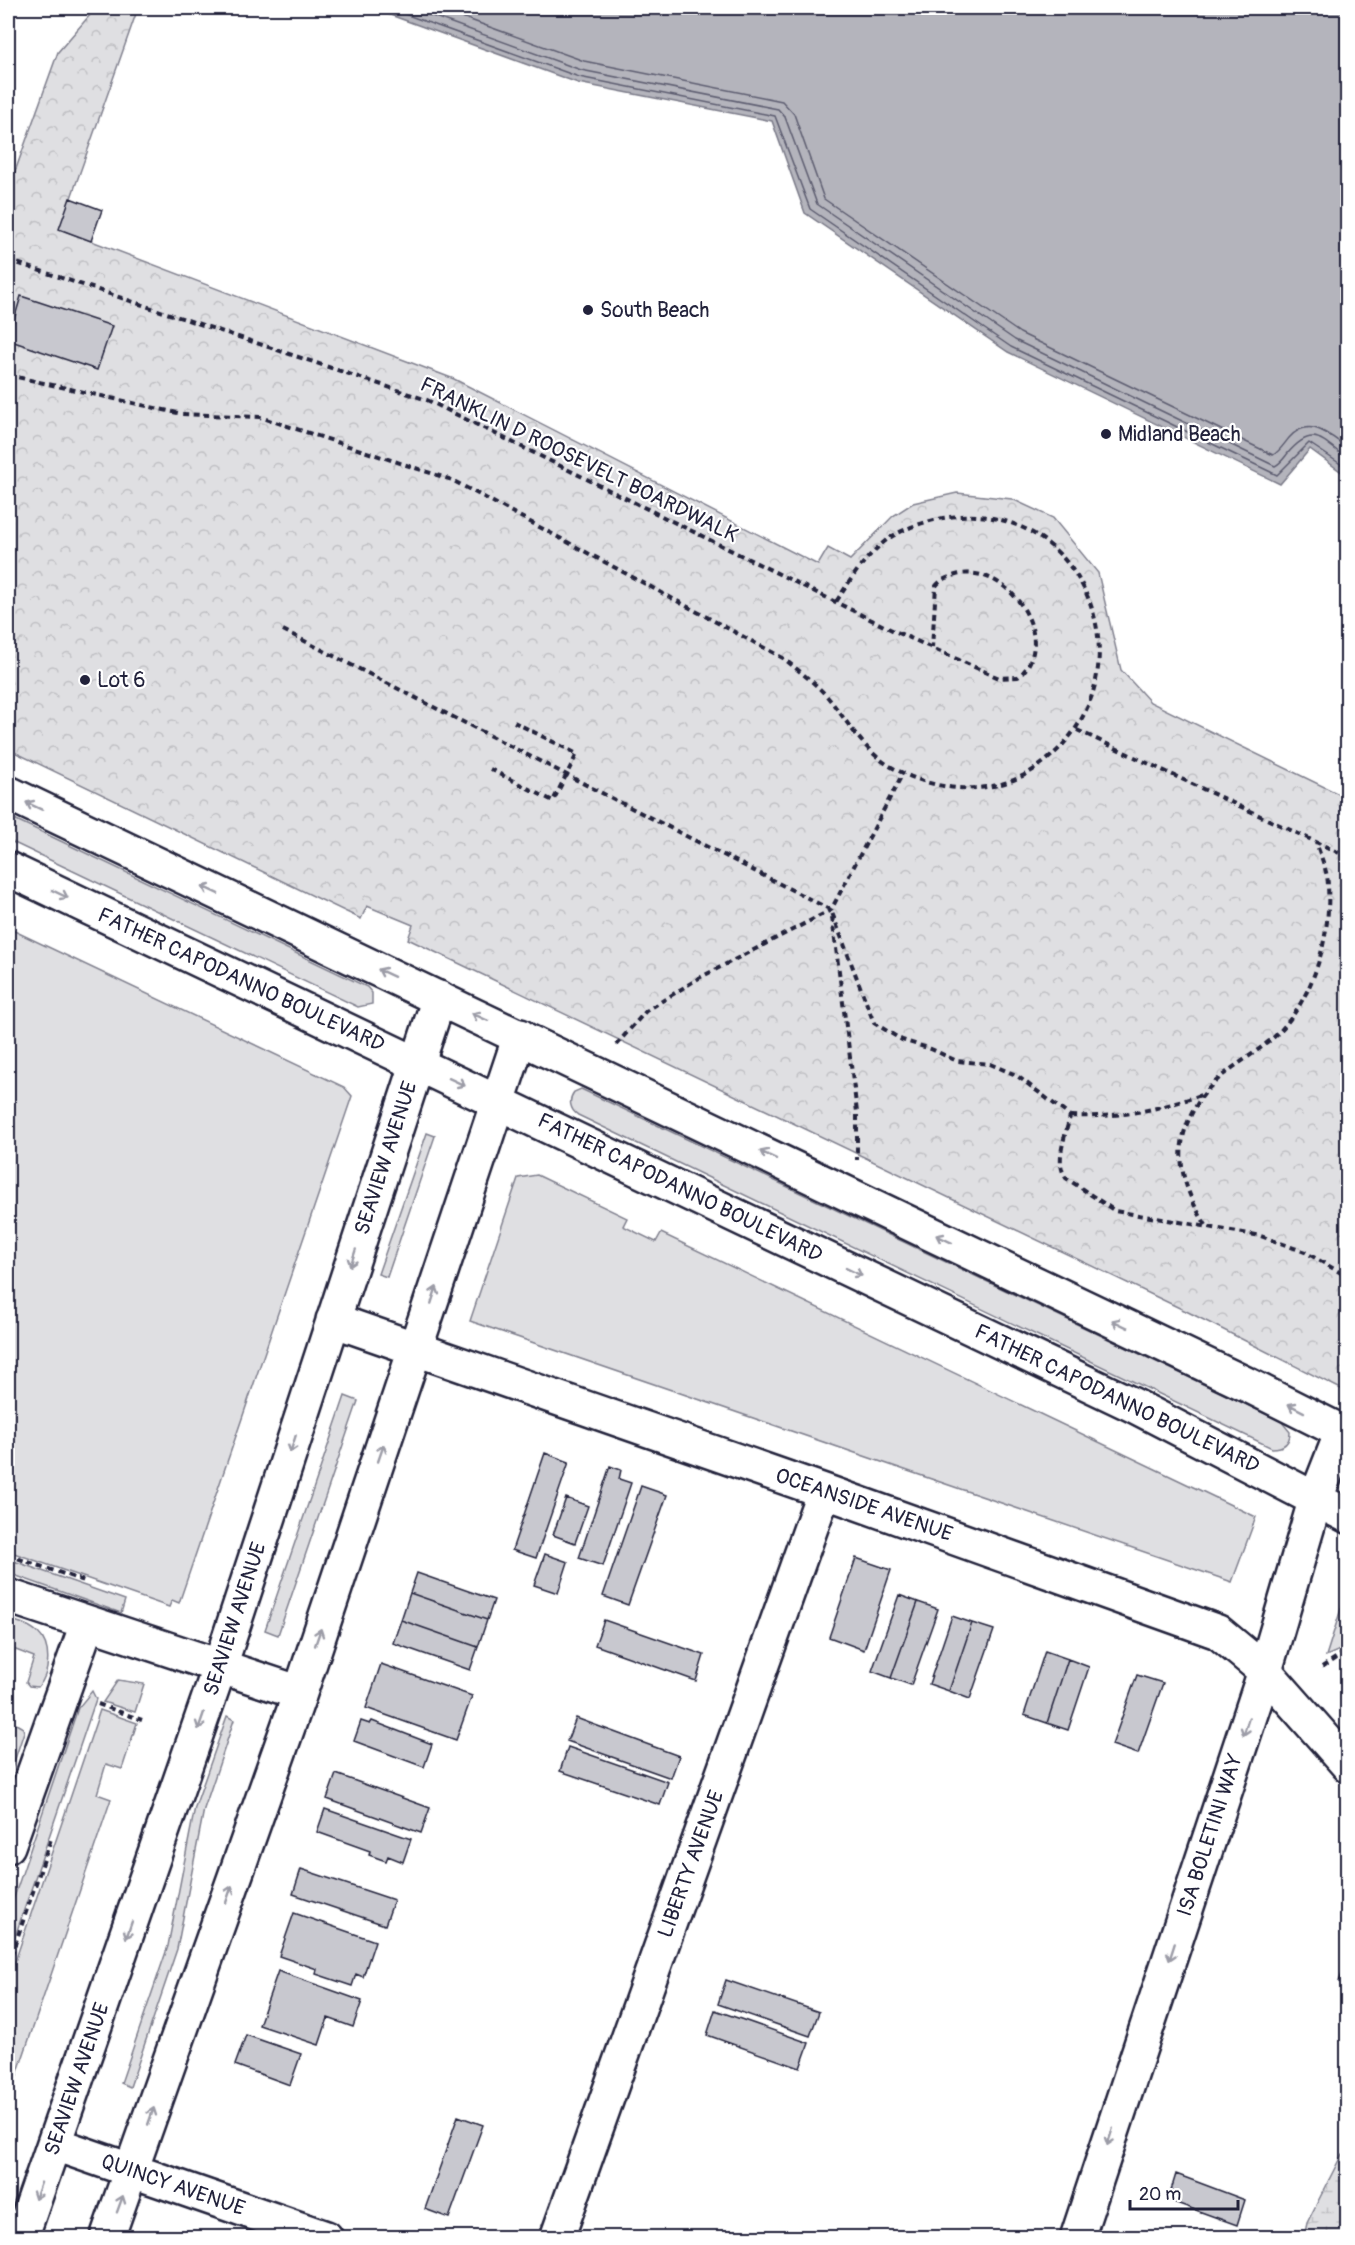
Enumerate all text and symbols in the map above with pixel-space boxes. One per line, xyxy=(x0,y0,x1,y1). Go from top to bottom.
place label: South Beach xyxy=(600,297,709,324)
marker: South Beach xyxy=(581,303,595,317)
street label: FRANKLIN D ROOSEVELT BOARDWALK xyxy=(416,371,743,549)
place label: Midland Beach xyxy=(1118,421,1241,448)
marker: Midland Beach xyxy=(1099,427,1113,441)
place label: Lot 6 xyxy=(97,667,145,694)
marker: Lot 6 xyxy=(78,673,92,687)
one-way arrow xyxy=(26,799,44,811)
one-way arrow xyxy=(202,883,220,895)
one-way arrow xyxy=(51,889,69,901)
street label: FATHER CAPODANNO BOULEVARD xyxy=(93,902,389,1058)
one-way arrow xyxy=(378,967,396,979)
one-way arrow xyxy=(471,1011,489,1023)
one-way arrow xyxy=(448,1077,466,1089)
street label: SEAVIEW AVENUE xyxy=(348,1078,424,1238)
street label: FATHER CAPODANNO BOULEVARD xyxy=(533,1107,827,1269)
one-way arrow xyxy=(760,1149,778,1161)
one-way arrow xyxy=(936,1233,954,1245)
one-way arrow xyxy=(347,1248,358,1267)
one-way arrow xyxy=(844,1266,862,1278)
one-way arrow xyxy=(429,1286,440,1305)
one-way arrow xyxy=(1112,1317,1130,1329)
street label: FATHER CAPODANNO BOULEVARD xyxy=(970,1318,1264,1480)
one-way arrow xyxy=(1287,1402,1305,1414)
one-way arrow xyxy=(286,1434,297,1453)
one-way arrow xyxy=(376,1444,387,1463)
street label: OCEANSIDE AVENUE xyxy=(772,1462,956,1548)
street label: SEAVIEW AVENUE xyxy=(197,1539,273,1699)
one-way arrow xyxy=(314,1628,325,1647)
one-way arrow xyxy=(195,1712,206,1731)
one-way arrow xyxy=(1240,1717,1251,1736)
street label: ISA BOLETINI WAY xyxy=(1171,1750,1249,1920)
street label: LIBERTY AVENUE xyxy=(652,1786,730,1941)
one-way arrow xyxy=(225,1885,236,1904)
one-way arrow xyxy=(122,1920,133,1939)
one-way arrow xyxy=(1165,1942,1176,1961)
street label: SEAVIEW AVENUE xyxy=(38,1999,116,2159)
one-way arrow xyxy=(147,2107,158,2126)
one-way arrow xyxy=(1104,2127,1115,2146)
street label: QUINCY AVENUE xyxy=(97,2148,249,2222)
scale bar xyxy=(1130,2173,1238,2211)
one-way arrow xyxy=(31,2181,42,2200)
text: 20 m xyxy=(1139,2183,1181,2206)
one-way arrow xyxy=(115,2195,126,2214)

